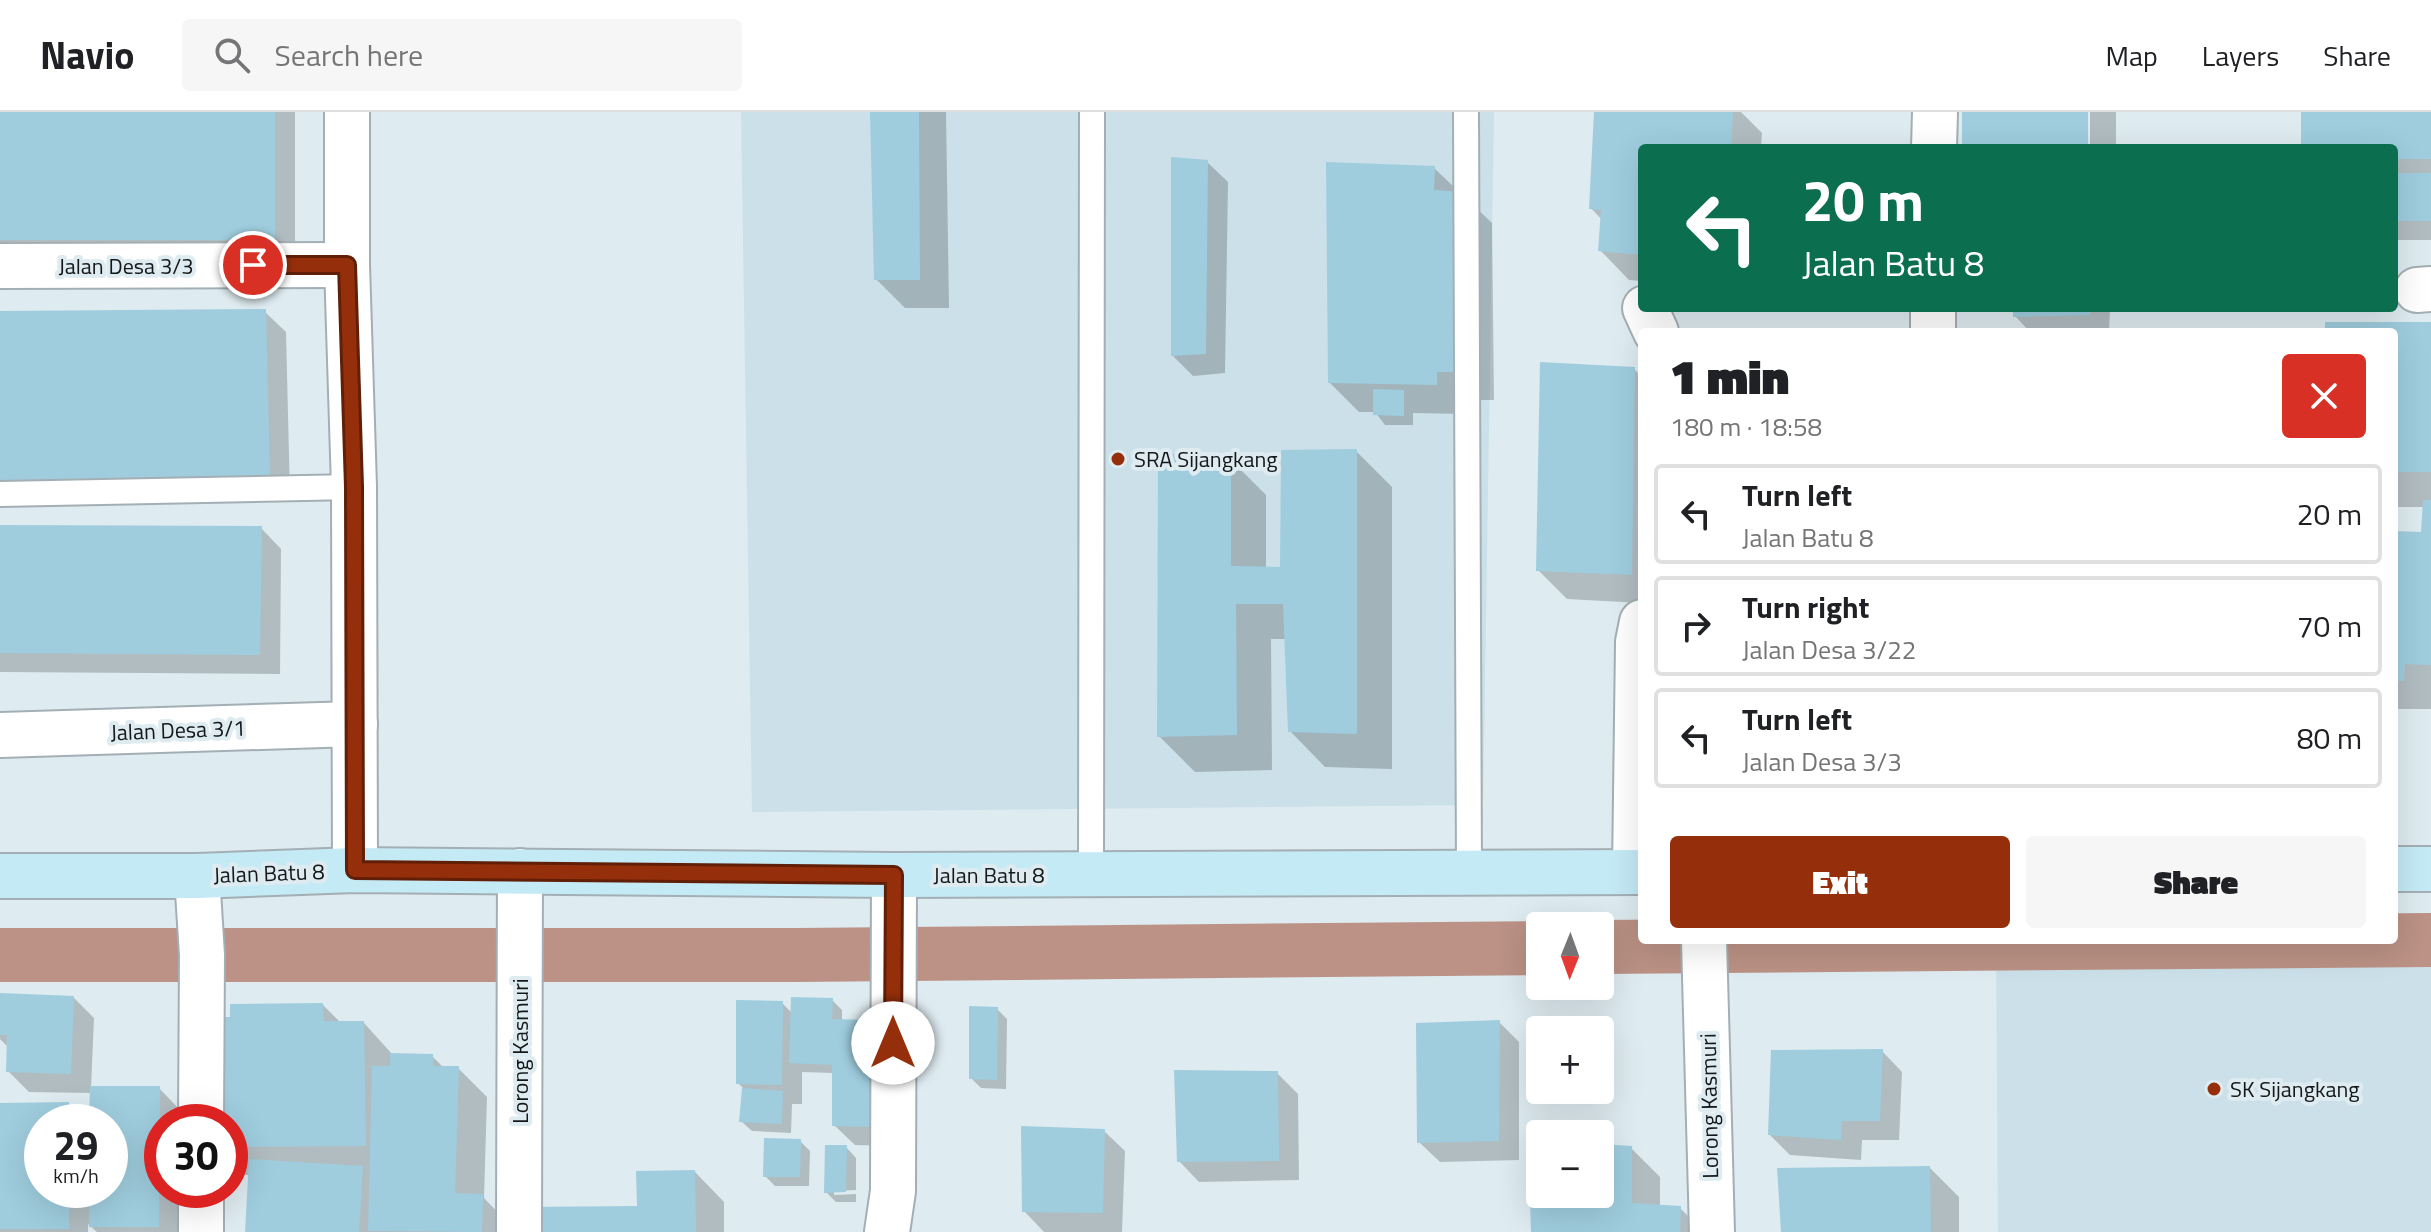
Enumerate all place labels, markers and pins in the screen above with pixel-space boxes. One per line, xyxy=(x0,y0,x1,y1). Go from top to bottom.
pin xyxy=(219,231,287,299)
place label: SRA Sijangkang xyxy=(1134,442,1278,476)
marker: SRA Sijangkang xyxy=(1109,450,1127,468)
place label: SK Sijangkang xyxy=(2230,1072,2360,1106)
marker: SK Sijangkang xyxy=(2205,1080,2223,1098)

